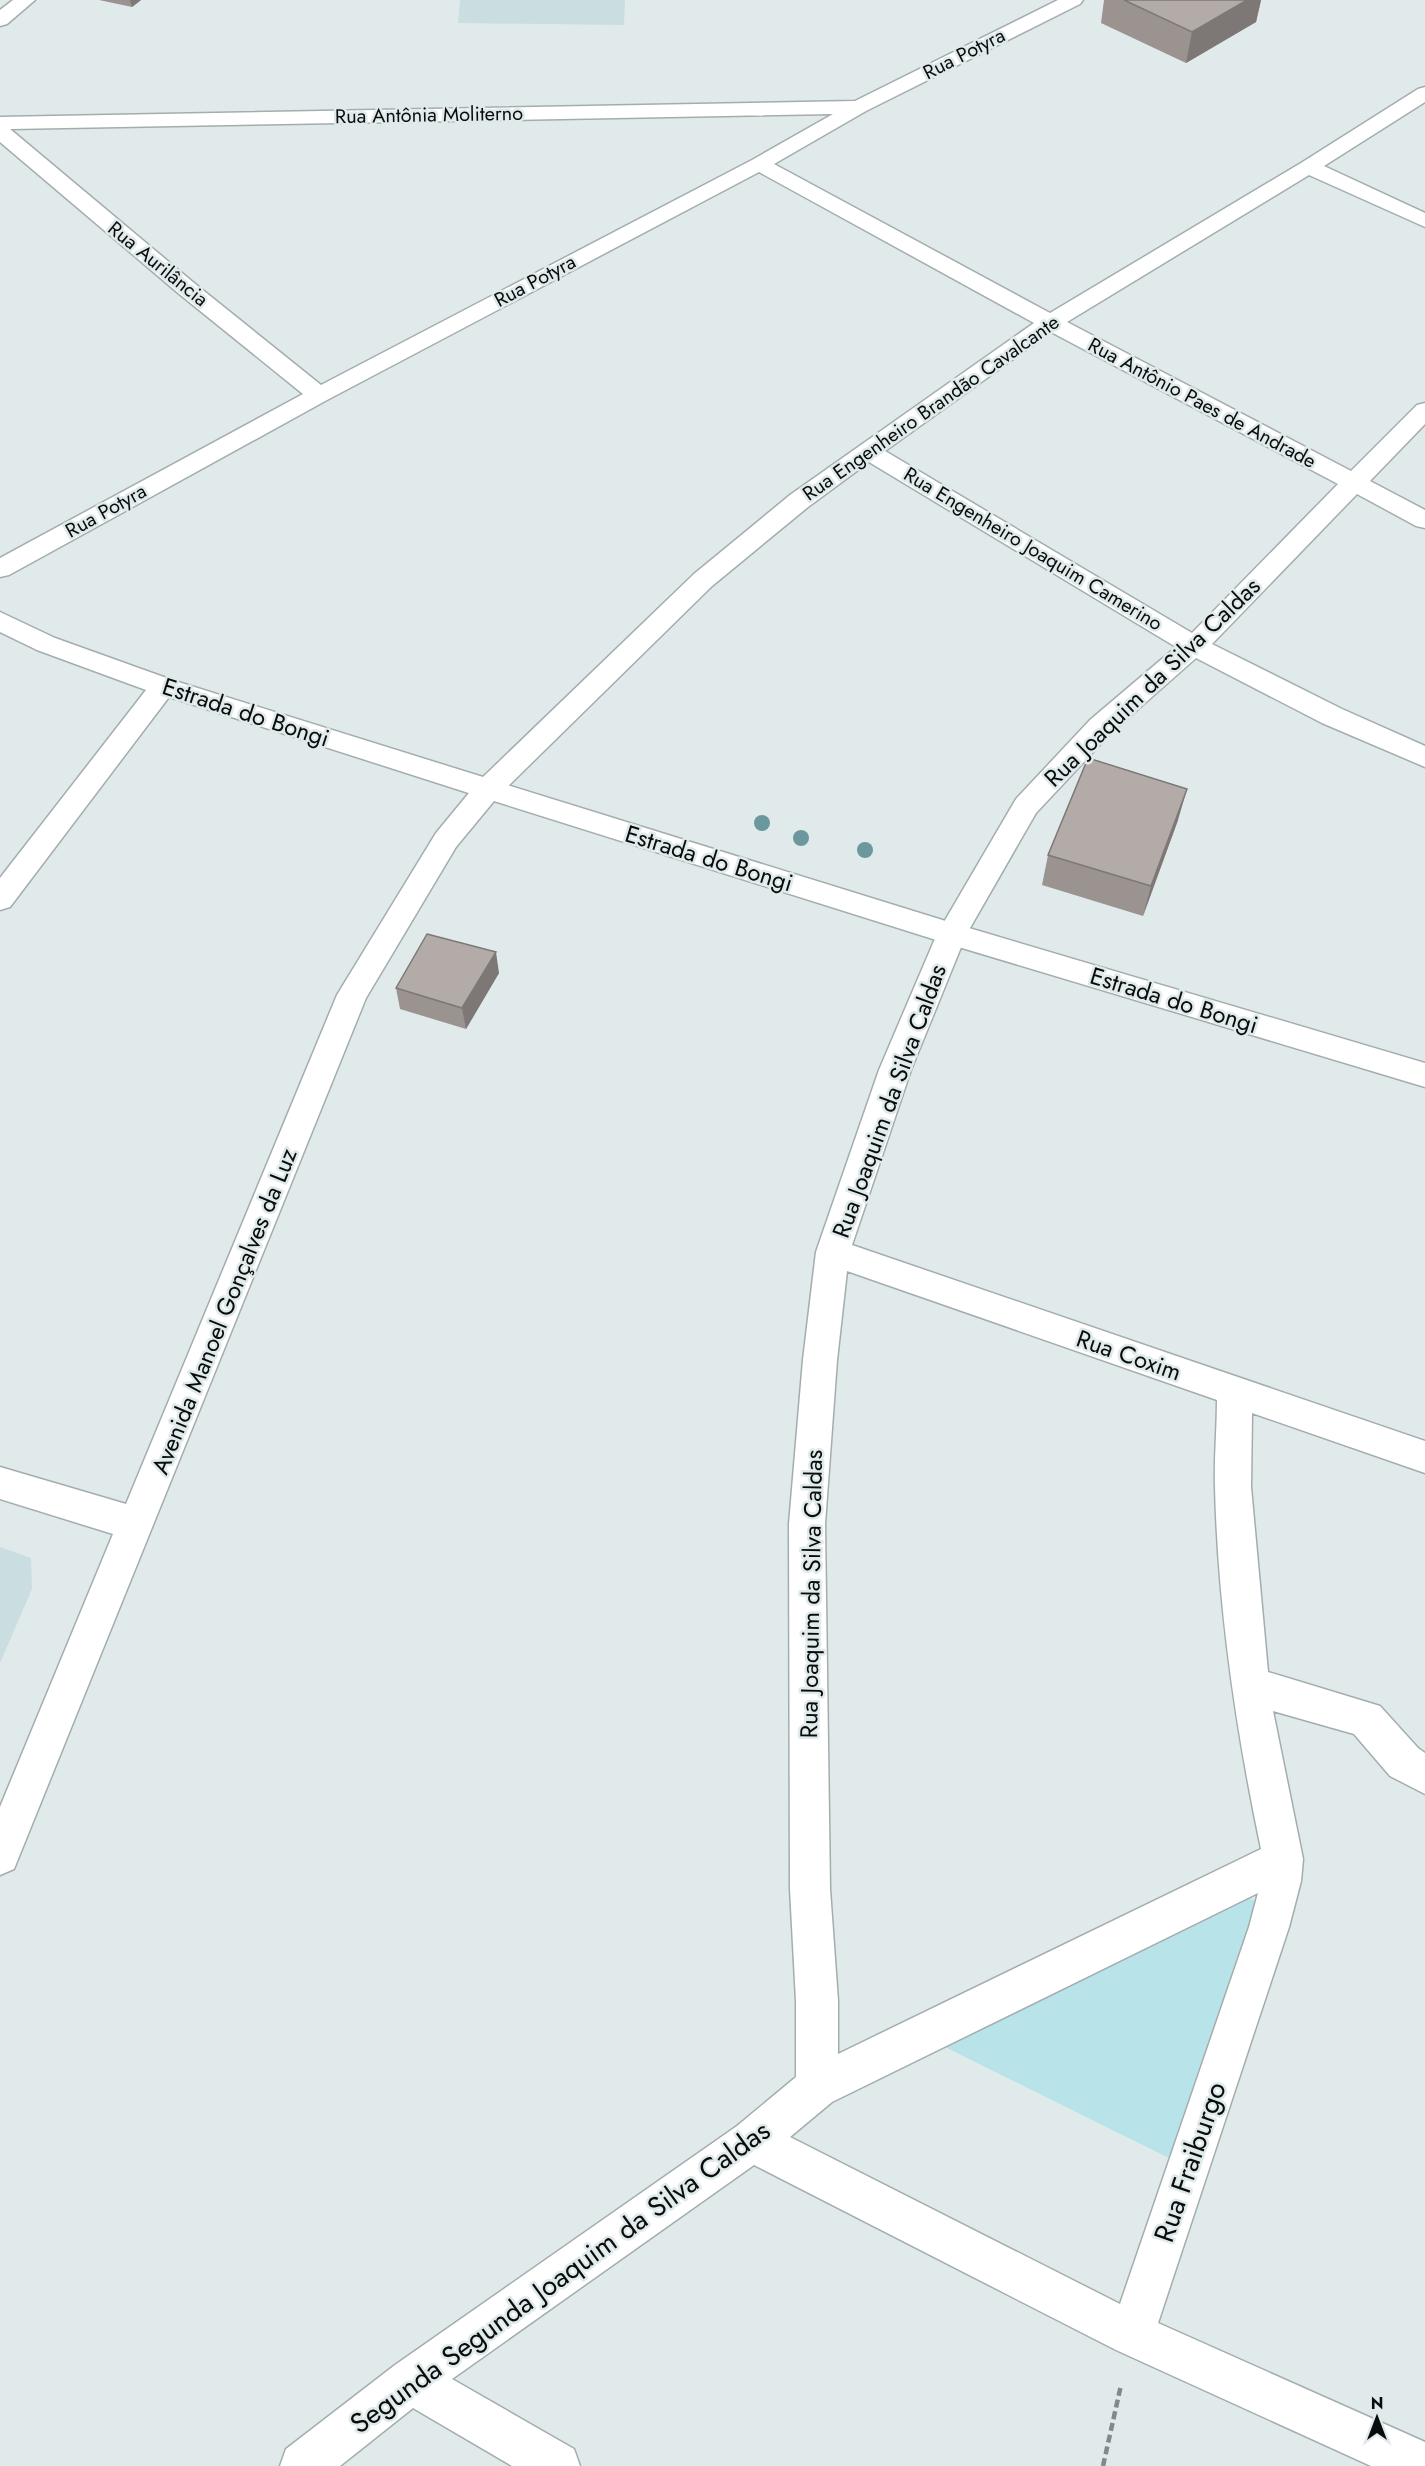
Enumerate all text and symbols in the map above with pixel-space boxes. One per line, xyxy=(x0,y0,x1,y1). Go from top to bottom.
street label: Rua Potyra xyxy=(918,21,1010,87)
street label: Rua Antônia Moliterno xyxy=(335,99,523,131)
street label: Rua Aurilância xyxy=(102,214,214,314)
street label: Rua Potyra xyxy=(489,247,581,315)
street label: Rua Engenheiro Brandão Cavalcante xyxy=(797,308,1065,508)
street label: Rua Antônio Paes de Andrade xyxy=(1083,330,1321,476)
street label: Rua Engenheiro Joaquim Camerino xyxy=(898,460,1168,638)
street label: Rua Potyra xyxy=(60,477,152,545)
street label: Rua Joaquim da Silva Caldas xyxy=(1036,569,1268,795)
street label: Estrada do Bongi xyxy=(158,668,334,756)
street label: Estrada do Bongi xyxy=(621,816,797,900)
street label: Estrada do Bongi xyxy=(1086,958,1262,1042)
street label: Rua Joaquim da Silva Caldas xyxy=(823,959,955,1243)
street label: Avenida Manoel Gonçalves da Luz xyxy=(142,1143,306,1479)
street label: Rua Coxim xyxy=(1072,1321,1186,1389)
street label: Rua Joaquim da Silva Caldas xyxy=(791,1449,831,1739)
street label: Rua Fraiburgo xyxy=(1143,2076,1237,2248)
street label: Segunda Segunda Joaquim da Silva Caldas xyxy=(341,2110,779,2444)
north arrow xyxy=(1347,2388,1407,2448)
text: N xyxy=(1371,2392,1383,2415)

